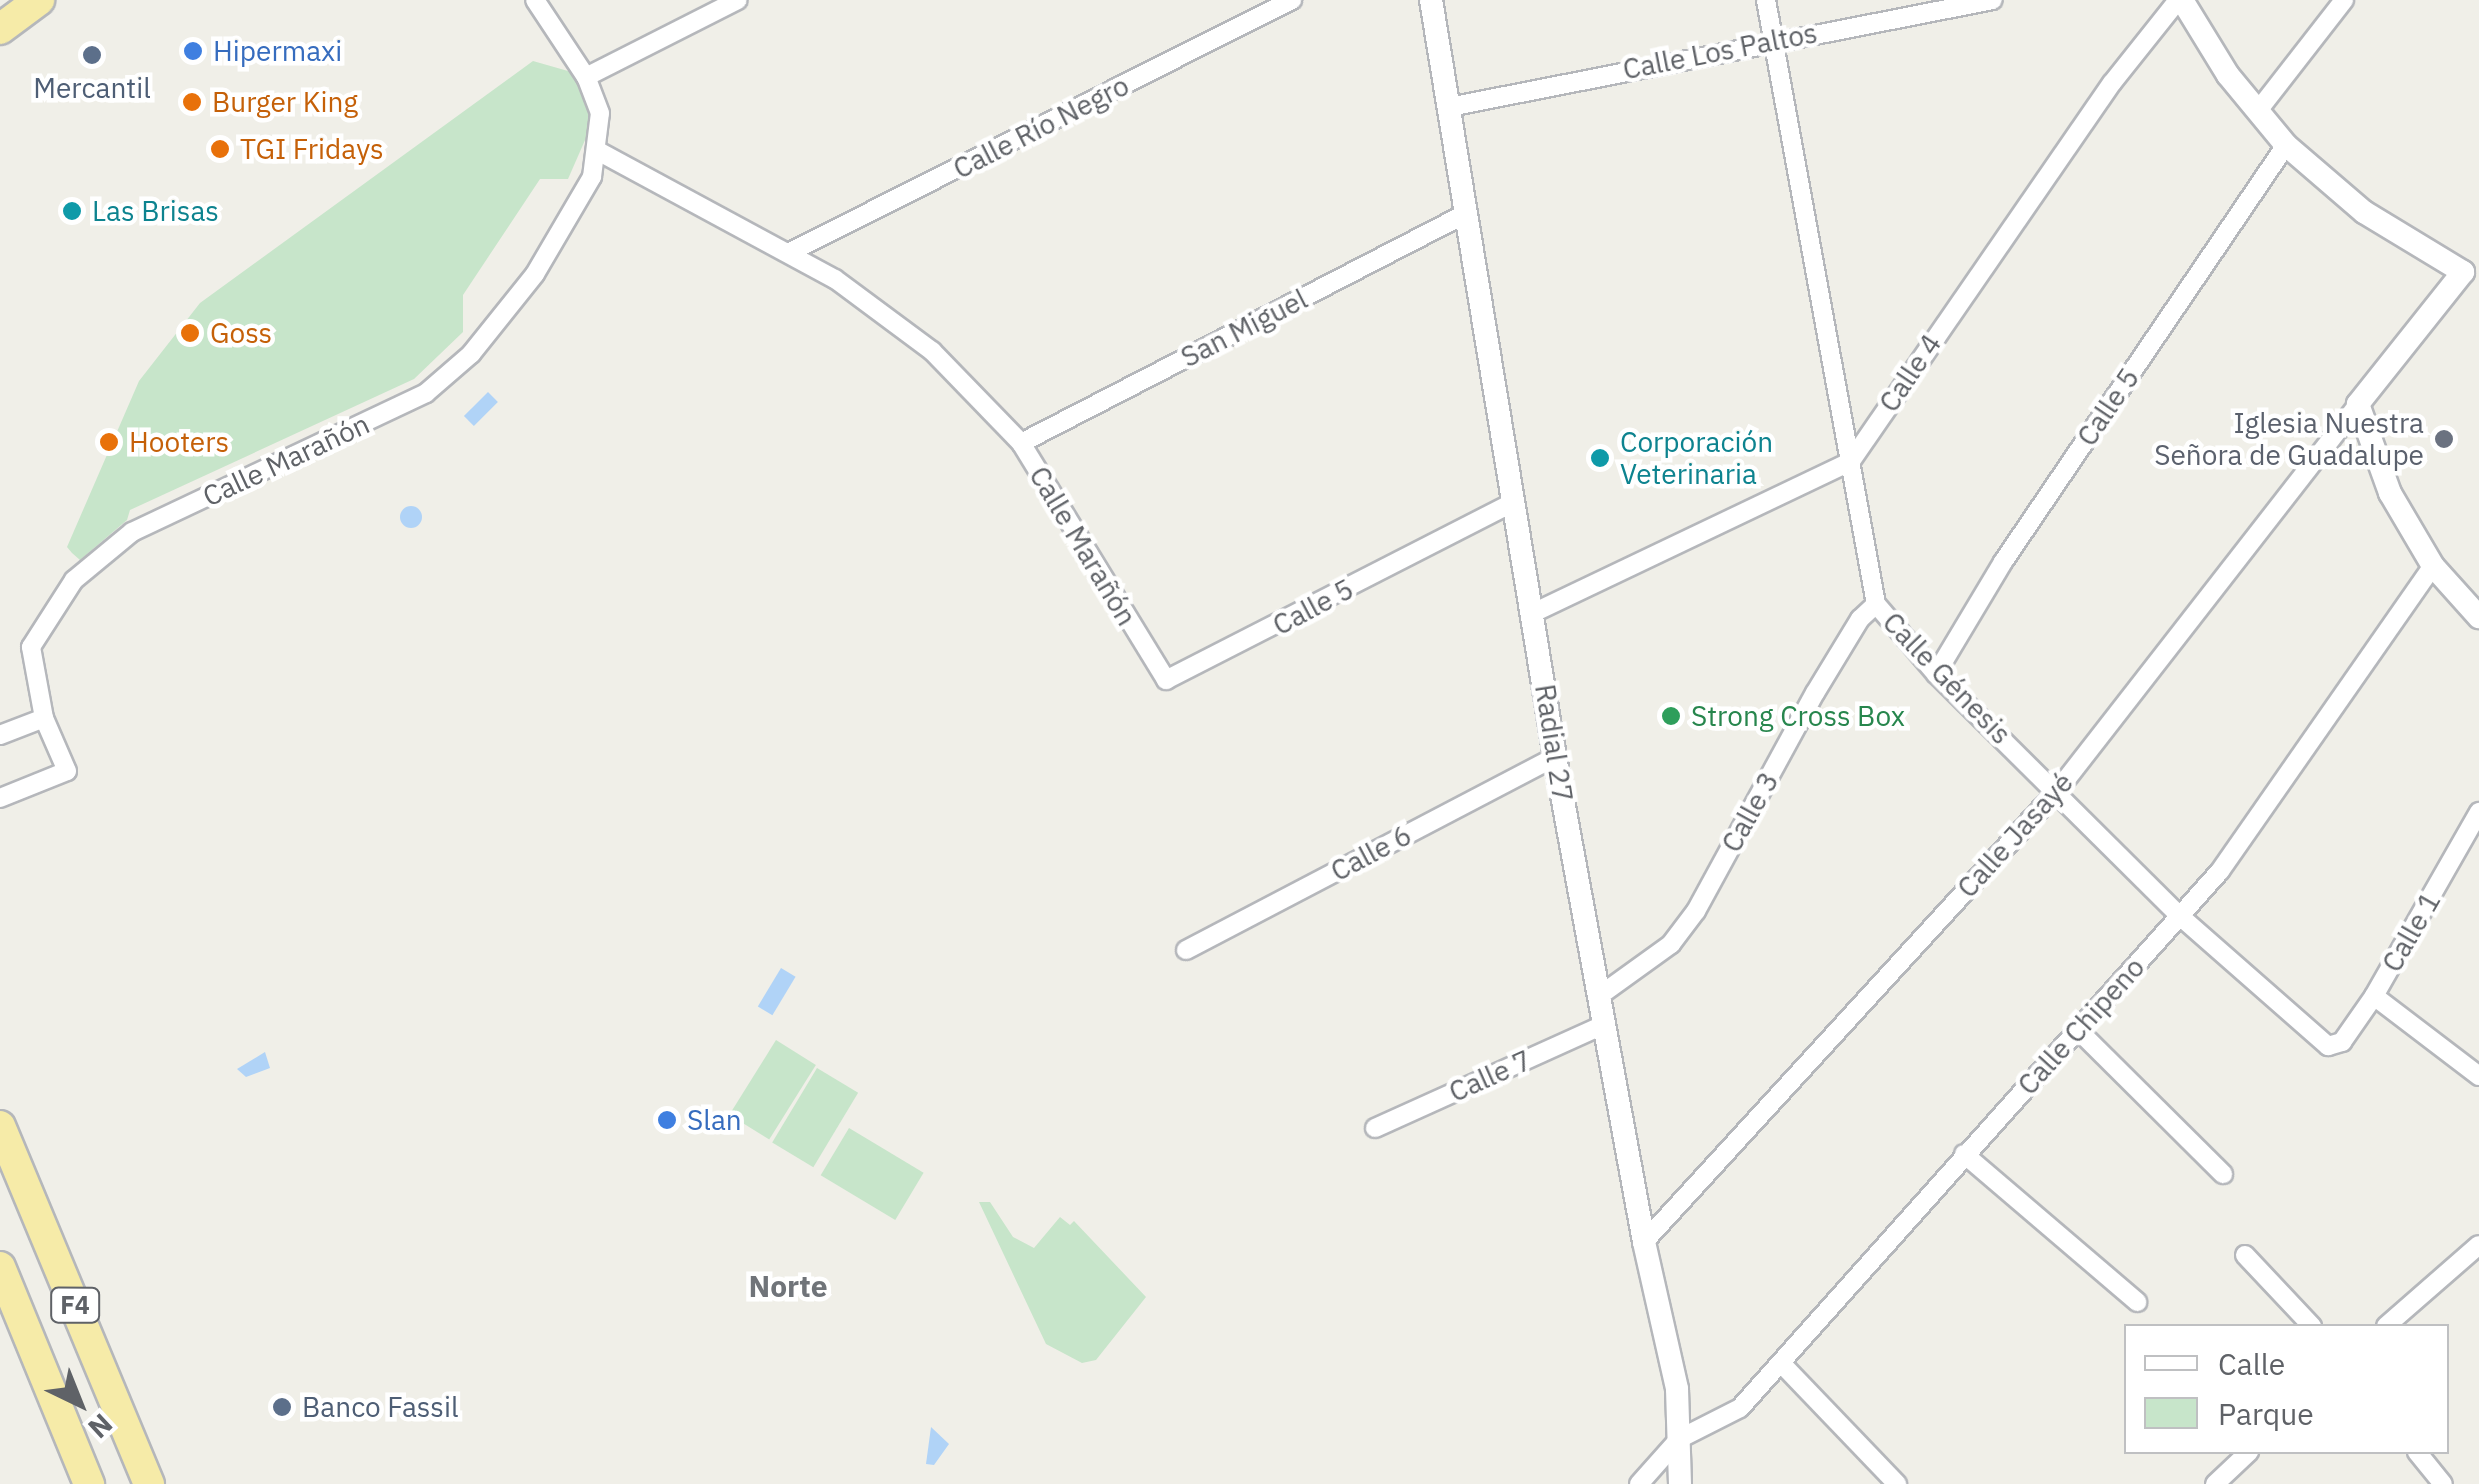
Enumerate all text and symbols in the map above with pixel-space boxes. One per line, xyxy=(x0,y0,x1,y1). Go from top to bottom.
street label: Calle Los Paltos xyxy=(1620,16,1820,86)
place label: Hipermaxi xyxy=(213,34,342,68)
marker: Hipermaxi xyxy=(182,40,204,62)
marker: Mercantil xyxy=(81,44,103,66)
street label: Calle Río Negro xyxy=(948,68,1134,186)
place label: Mercantil xyxy=(33,71,151,105)
place label: Burger King xyxy=(212,85,358,119)
marker: Burger King xyxy=(181,91,203,113)
place label: TGI Fridays xyxy=(240,132,384,166)
marker: TGI Fridays xyxy=(209,138,231,160)
place label: Las Brisas xyxy=(92,194,219,228)
marker: Las Brisas xyxy=(61,200,83,222)
street label: San Miguel xyxy=(1175,282,1313,374)
place label: Goss xyxy=(210,316,272,350)
marker: Goss xyxy=(179,322,201,344)
street label: Calle 4 xyxy=(1872,328,1948,418)
street label: Calle 5 xyxy=(2070,362,2146,452)
place label: Iglesia Nuestra Señora de Guadalupe xyxy=(2154,406,2424,472)
street label: Calle Marañón xyxy=(197,407,375,513)
place label: Hooters xyxy=(129,425,229,459)
place label: Corporación Veterinaria xyxy=(1620,425,1773,491)
marker: Iglesia Nuestra Señora de Guadalupe xyxy=(2433,428,2455,450)
marker: Hooters xyxy=(98,431,120,453)
marker: Corporación Veterinaria xyxy=(1589,447,1611,469)
street label: Calle Marañón xyxy=(1022,460,1144,632)
street label: Calle 5 xyxy=(1267,572,1359,642)
street label: Calle Génesis xyxy=(1876,605,2018,751)
street label: Radial 27 xyxy=(1528,682,1580,804)
place label: Strong Cross Box xyxy=(1691,699,1905,733)
marker: Strong Cross Box xyxy=(1660,705,1682,727)
street label: Calle 3 xyxy=(1714,766,1786,858)
street label: Calle Jasayé xyxy=(1950,766,2080,904)
street label: Calle 6 xyxy=(1325,818,1417,888)
street label: Calle 1 xyxy=(2375,886,2447,978)
street label: Calle Chipeno xyxy=(2011,951,2151,1101)
street label: Calle 7 xyxy=(1444,1043,1536,1109)
place label: Slan xyxy=(687,1103,742,1137)
marker: Slan xyxy=(656,1109,678,1131)
district label: Norte xyxy=(748,1268,828,1304)
road number: F4 xyxy=(50,1285,100,1325)
legend xyxy=(2124,1324,2449,1454)
text: Calle xyxy=(2218,1344,2285,1383)
north arrow xyxy=(30,1354,130,1454)
place label: Banco Fassil xyxy=(302,1390,459,1424)
text: Parque xyxy=(2218,1394,2314,1433)
marker: Banco Fassil xyxy=(271,1396,293,1418)
text: N xyxy=(81,1406,121,1447)

